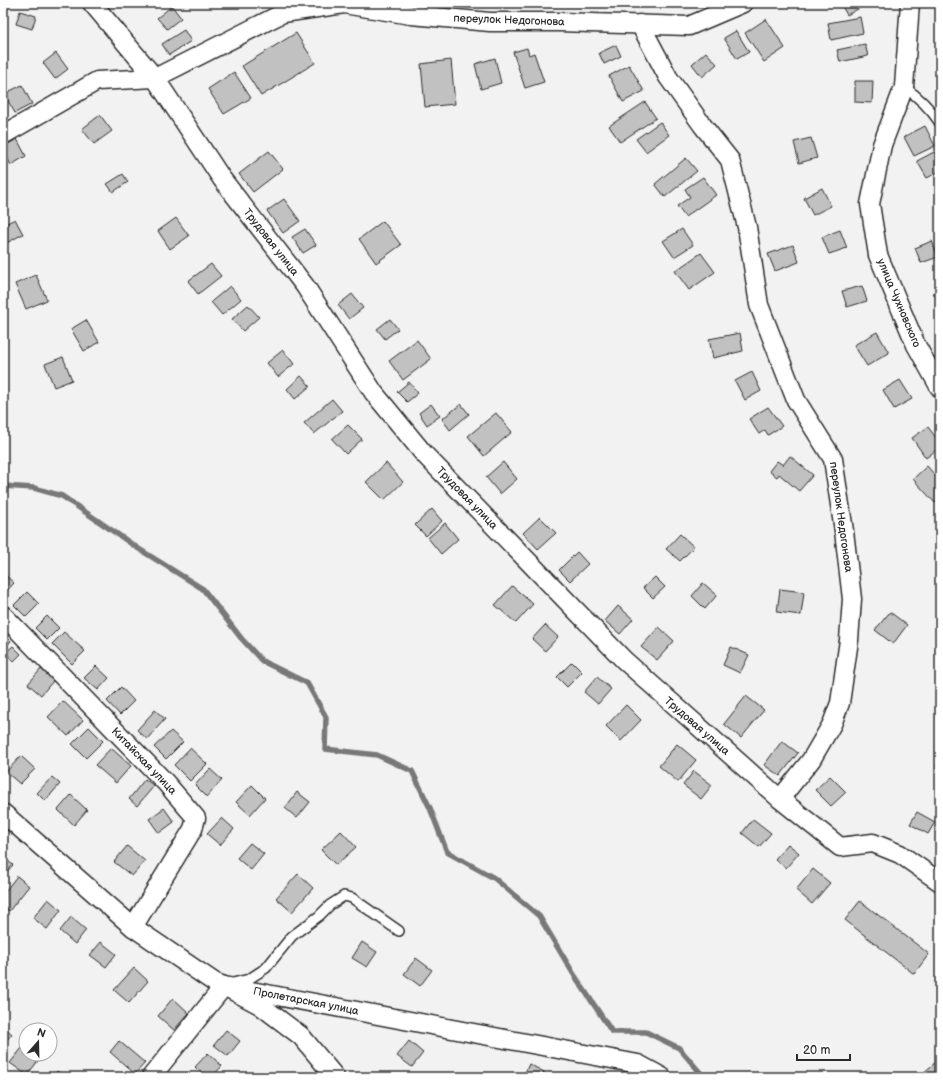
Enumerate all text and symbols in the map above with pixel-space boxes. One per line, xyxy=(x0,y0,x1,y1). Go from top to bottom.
street label: переулок Недогонова xyxy=(453,12,565,28)
street label: Трудовая улица xyxy=(241,206,302,279)
street label: улица Чухновского xyxy=(874,257,924,350)
street label: переулок Недогонова xyxy=(827,461,855,574)
street label: Трудовая улица xyxy=(434,464,500,532)
street label: Трудовая улица xyxy=(662,694,733,758)
street label: Китайская улица xyxy=(109,725,180,798)
street label: Пролетарская улица xyxy=(252,984,360,1018)
north arrow xyxy=(18,1022,58,1062)
text: N xyxy=(35,1026,47,1041)
scale bar xyxy=(797,1036,850,1062)
text: 20 m xyxy=(803,1043,830,1058)

